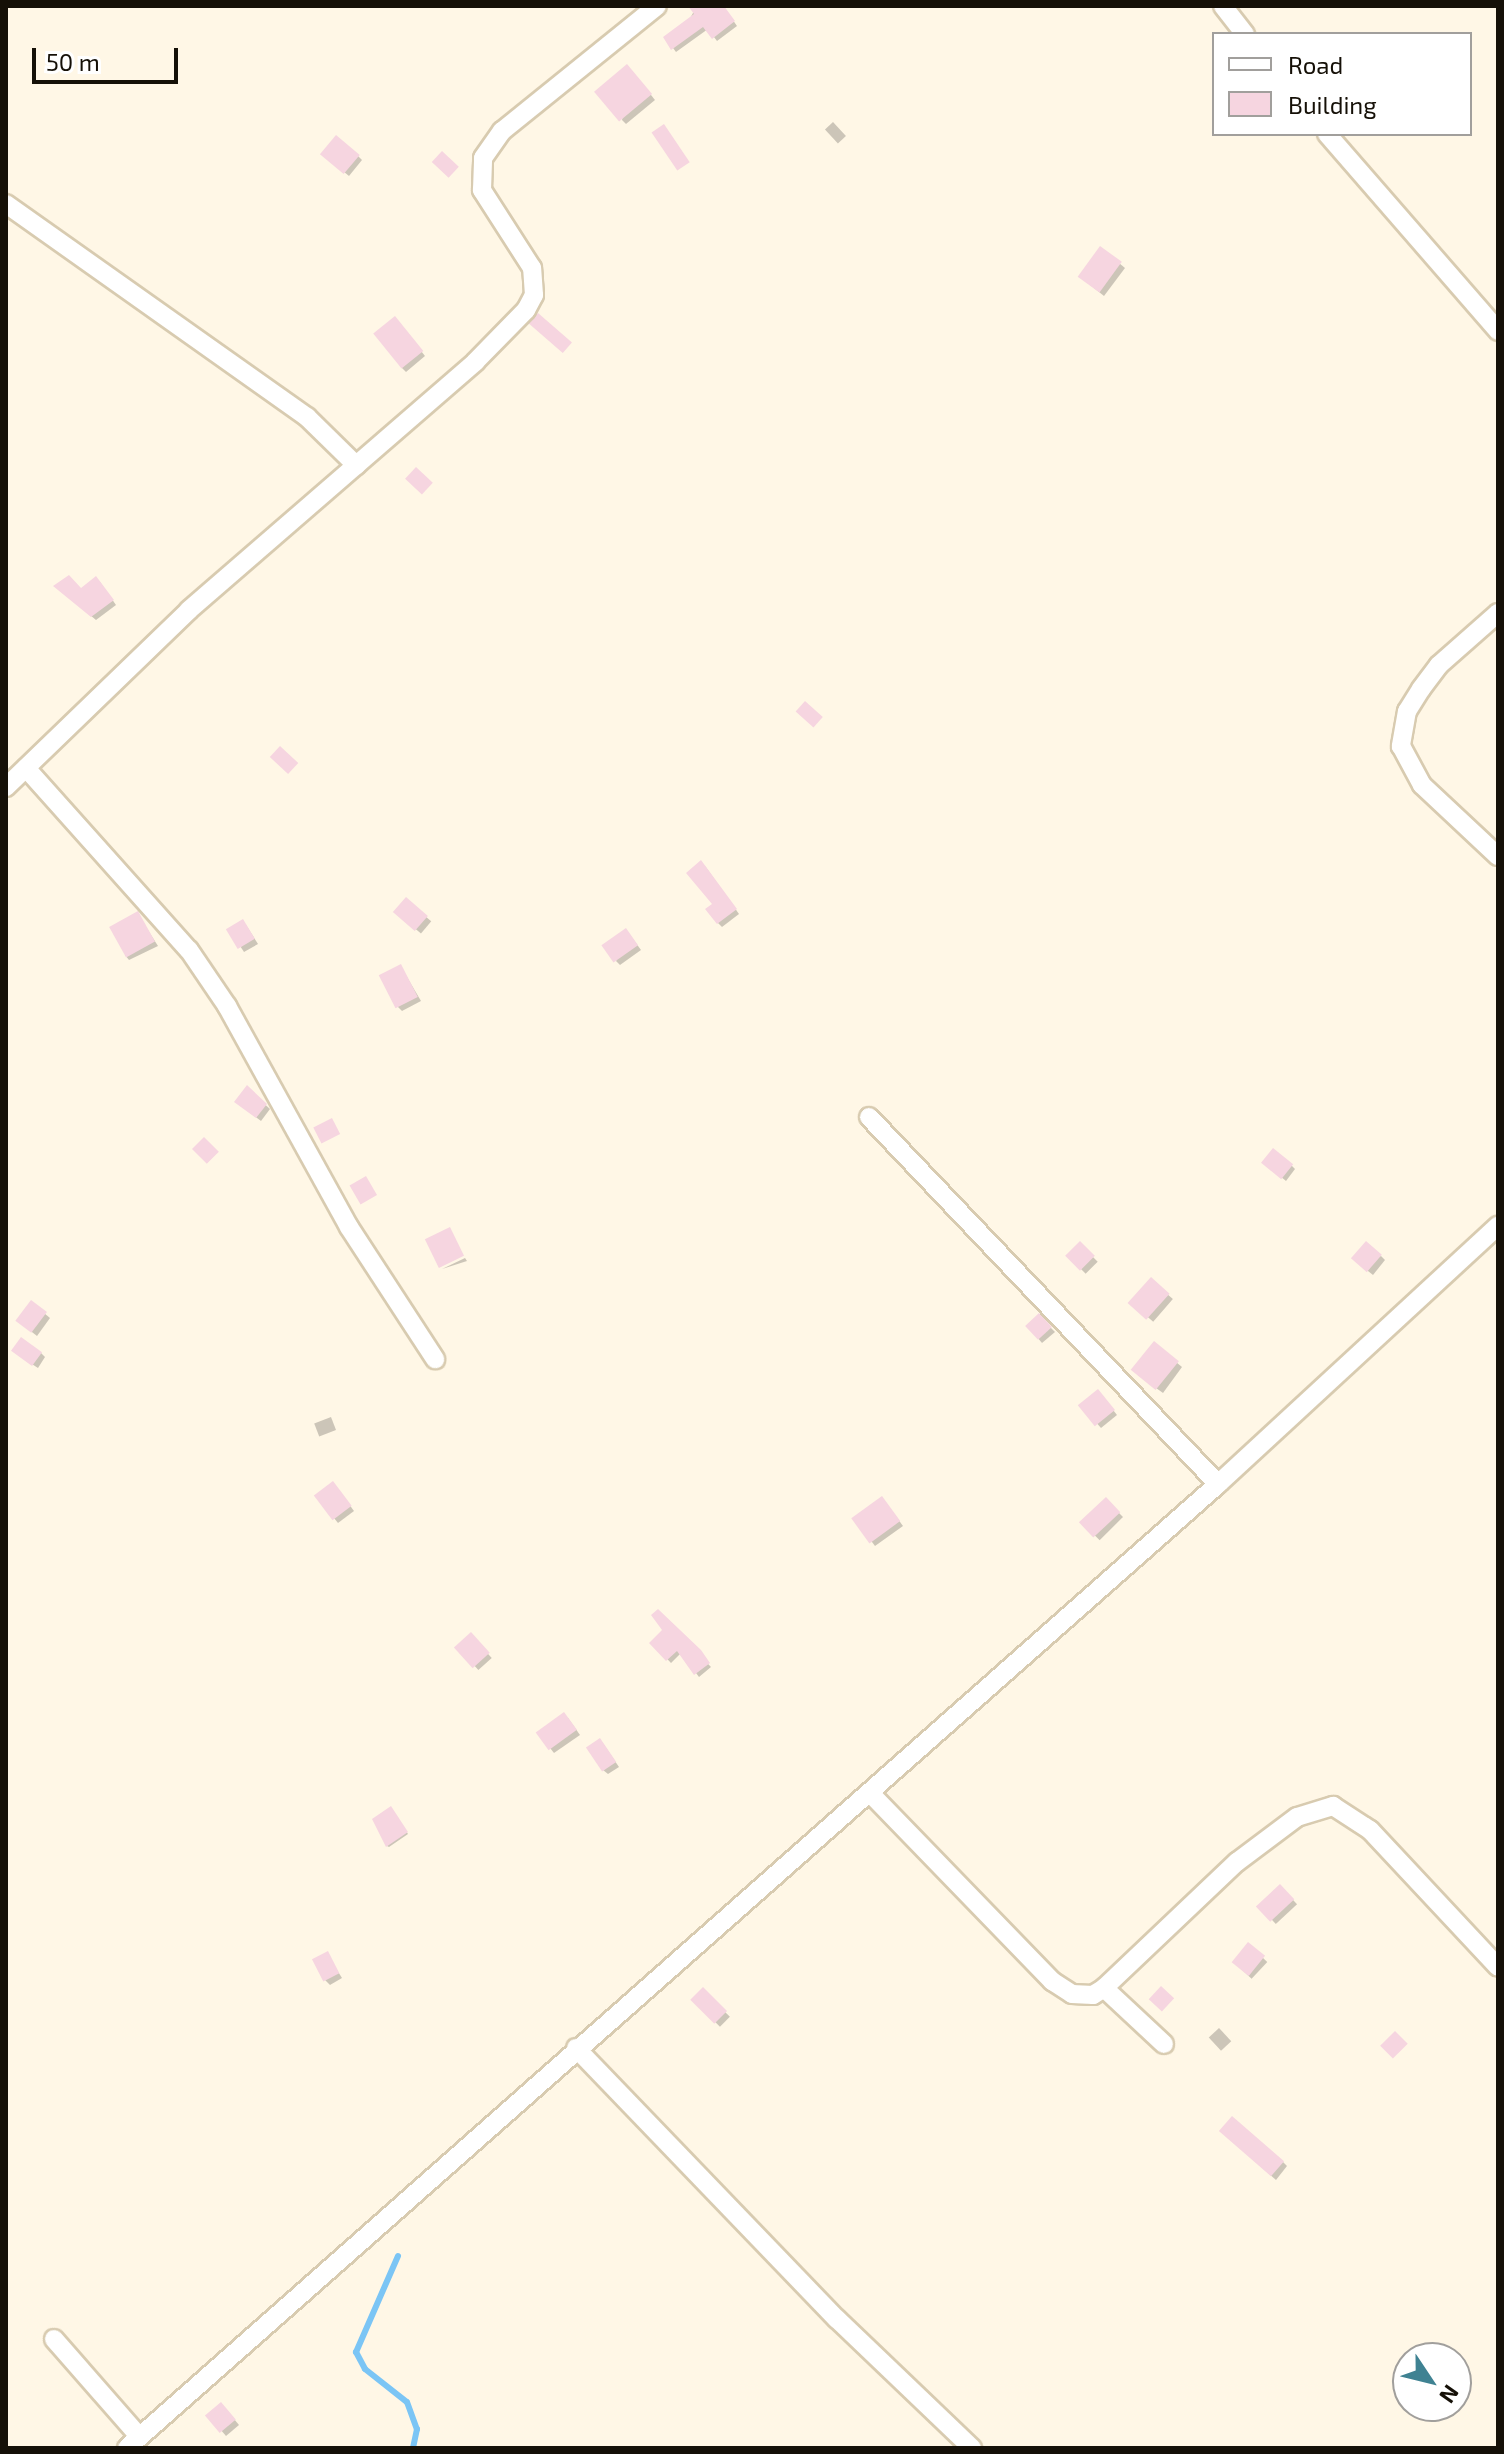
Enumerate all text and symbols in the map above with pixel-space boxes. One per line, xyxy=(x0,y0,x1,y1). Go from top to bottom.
scale bar xyxy=(36,32,182,82)
legend xyxy=(1212,32,1472,136)
text: 50 m xyxy=(46,47,100,76)
text: Road xyxy=(1288,50,1343,79)
text: Building xyxy=(1288,90,1377,119)
north arrow xyxy=(1392,2342,1472,2422)
text: N xyxy=(1435,2381,1465,2409)

